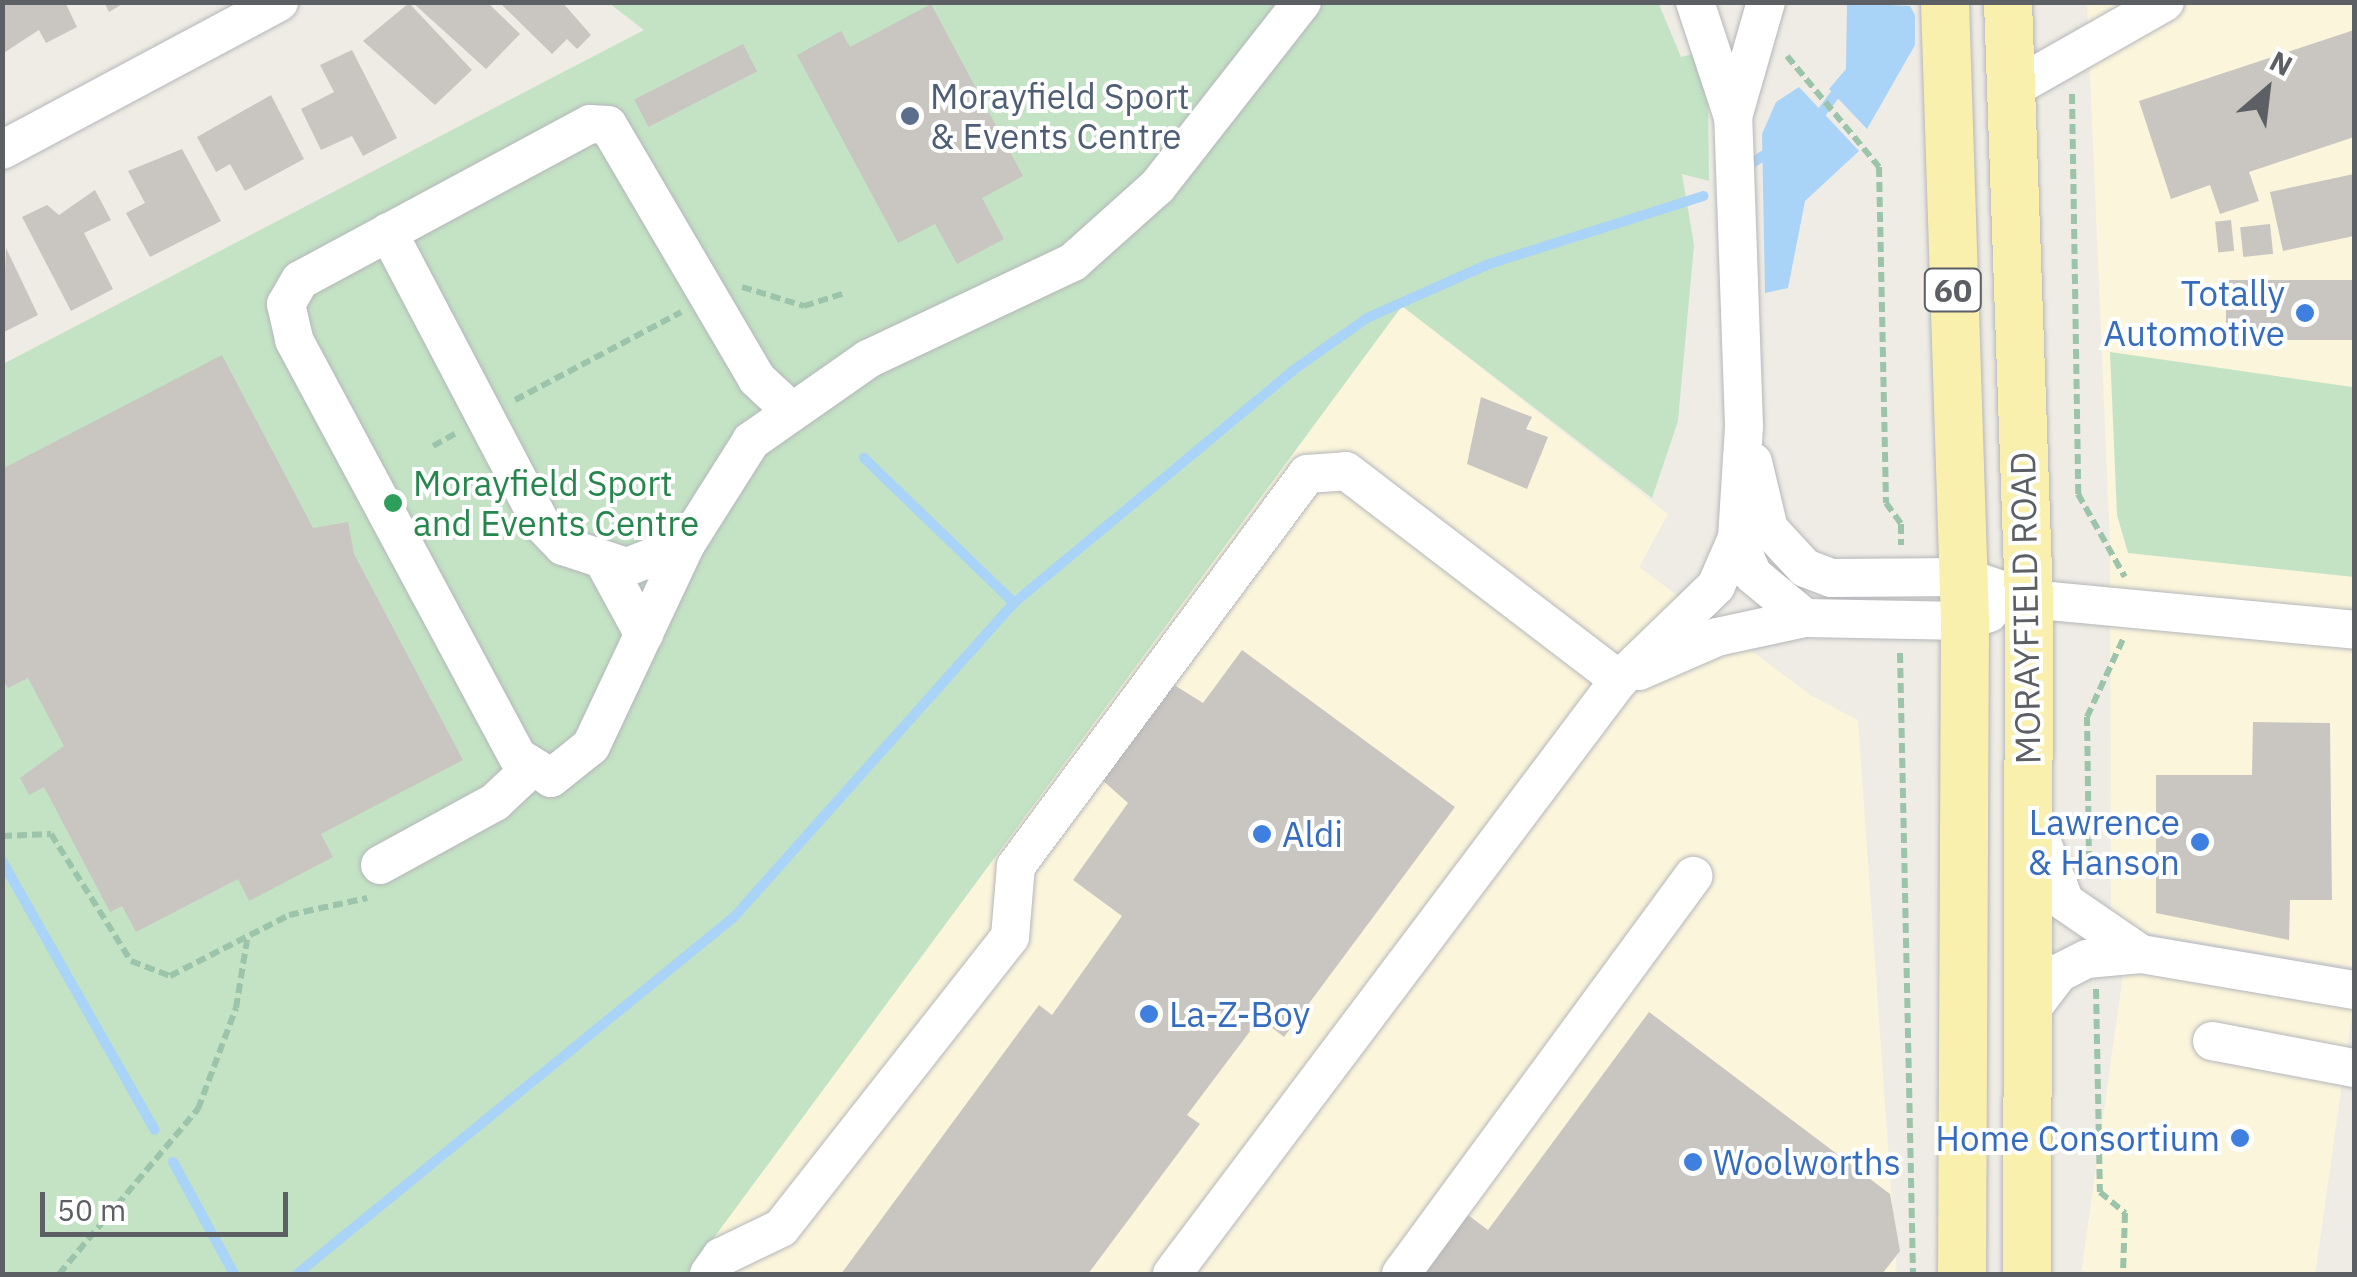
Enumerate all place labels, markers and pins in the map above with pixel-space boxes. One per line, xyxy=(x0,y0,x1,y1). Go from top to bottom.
place label: Morayfield Sport & Events Centre xyxy=(930,75,1189,157)
marker: Morayfield Sport & Events Centre xyxy=(899,105,921,127)
place label: Totally Automotive xyxy=(2104,272,2285,354)
marker: Totally Automotive xyxy=(2294,302,2316,324)
place label: Morayfield Sport and Events Centre xyxy=(413,462,699,544)
marker: Morayfield Sport and Events Centre xyxy=(382,492,404,514)
place label: Lawrence & Hanson xyxy=(2028,801,2180,883)
place label: Aldi xyxy=(1282,813,1343,855)
marker: Aldi xyxy=(1251,823,1273,845)
marker: Lawrence & Hanson xyxy=(2189,831,2211,853)
place label: La-Z-Boy xyxy=(1169,993,1310,1035)
marker: La-Z-Boy xyxy=(1138,1003,1160,1025)
place label: Home Consortium xyxy=(1935,1117,2220,1159)
marker: Home Consortium xyxy=(2229,1127,2251,1149)
place label: Woolworths xyxy=(1713,1141,1901,1183)
marker: Woolworths xyxy=(1682,1151,1704,1173)

